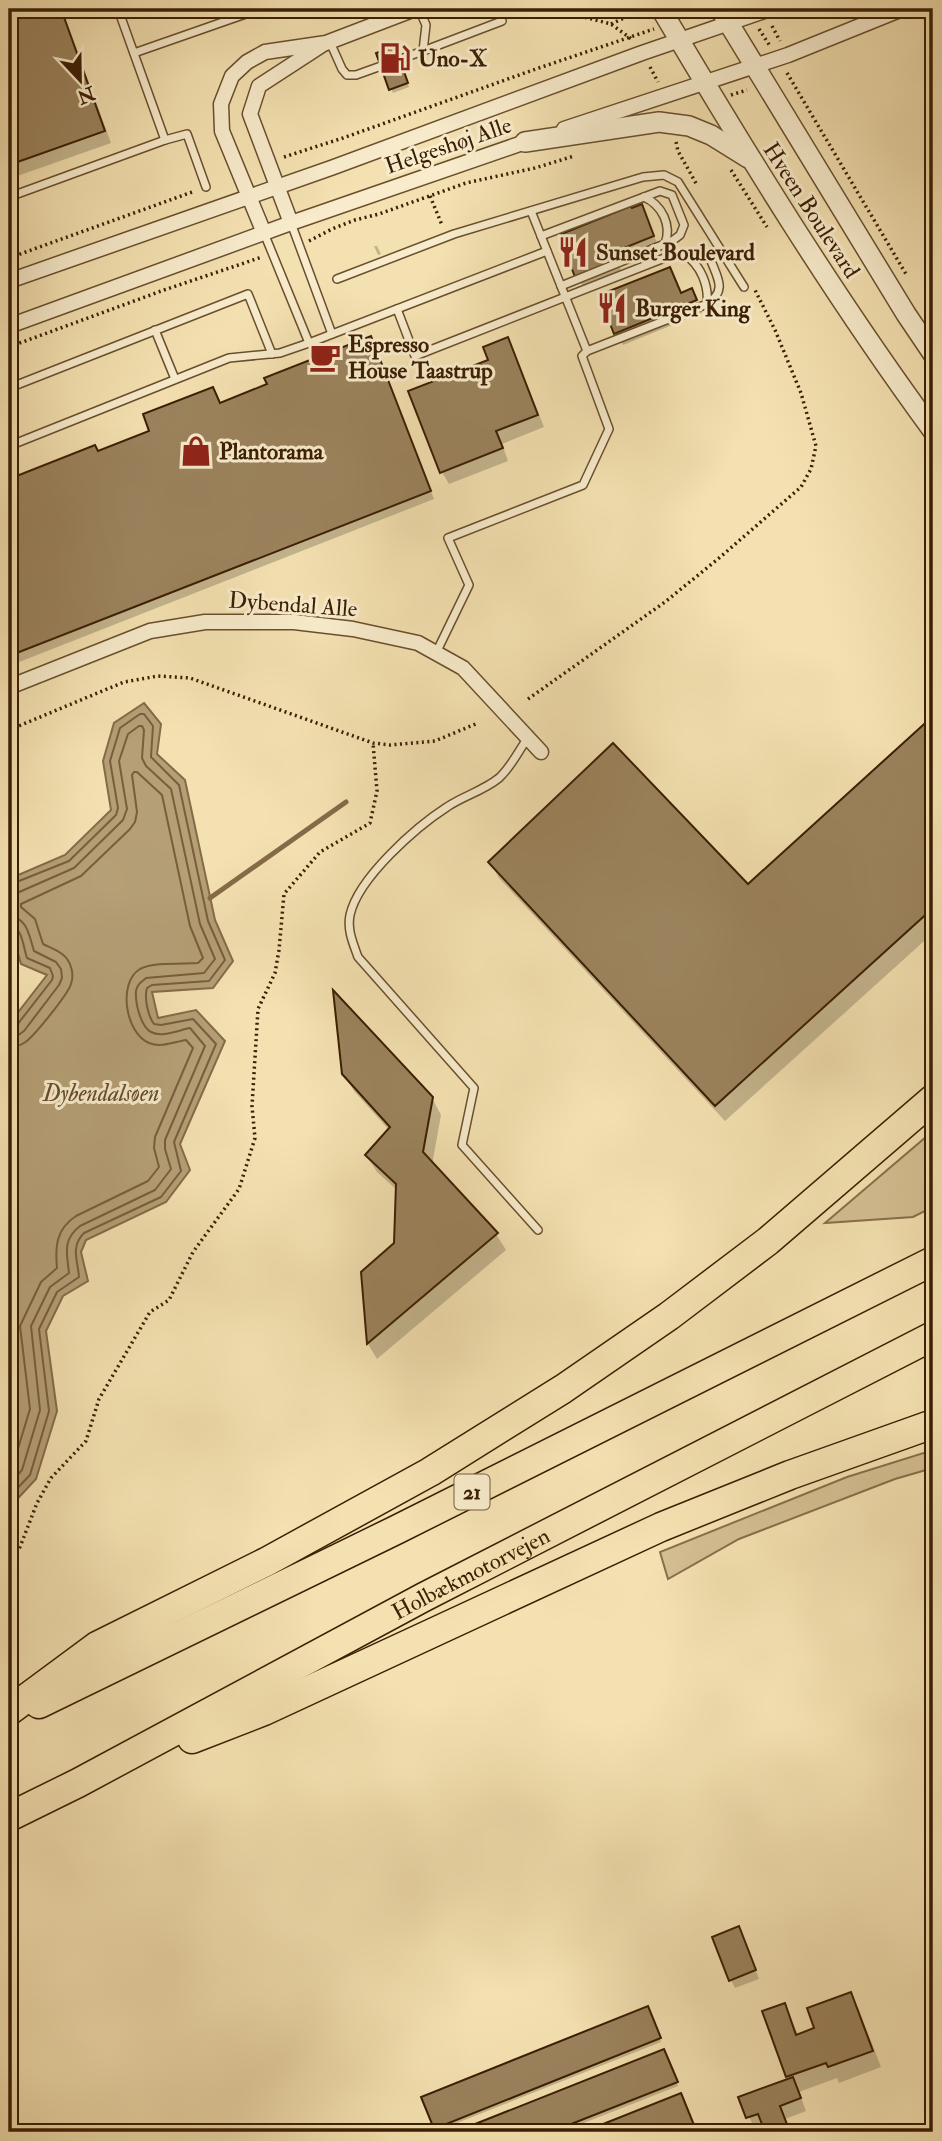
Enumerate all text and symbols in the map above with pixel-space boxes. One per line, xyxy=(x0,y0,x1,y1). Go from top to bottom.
fuel station icon: Uno-X xyxy=(378,41,412,75)
place label: Uno-X xyxy=(418,44,487,73)
north arrow xyxy=(46,46,116,116)
text: N xyxy=(73,80,99,110)
street label: Helgeshøj Alle xyxy=(381,110,516,181)
street label: Hveen Boulevard xyxy=(757,137,866,284)
restaurant icon: Sunset Boulevard xyxy=(556,235,590,269)
place label: Sunset Boulevard xyxy=(596,238,755,267)
restaurant icon: Burger King xyxy=(595,291,629,325)
place label: Burger King xyxy=(635,294,752,324)
place label: Espresso House Taastrup xyxy=(348,330,493,386)
cafe icon: Espresso House Taastrup xyxy=(308,340,342,374)
shop icon: Plantorama xyxy=(179,434,213,468)
place label: Plantorama xyxy=(219,437,325,466)
street label: Dybendal Alle xyxy=(228,586,359,623)
water label: Dybendalsøen xyxy=(42,1078,159,1109)
road number: 21 xyxy=(454,1474,490,1510)
street label: Holbækmotorvejen xyxy=(387,1521,555,1627)

